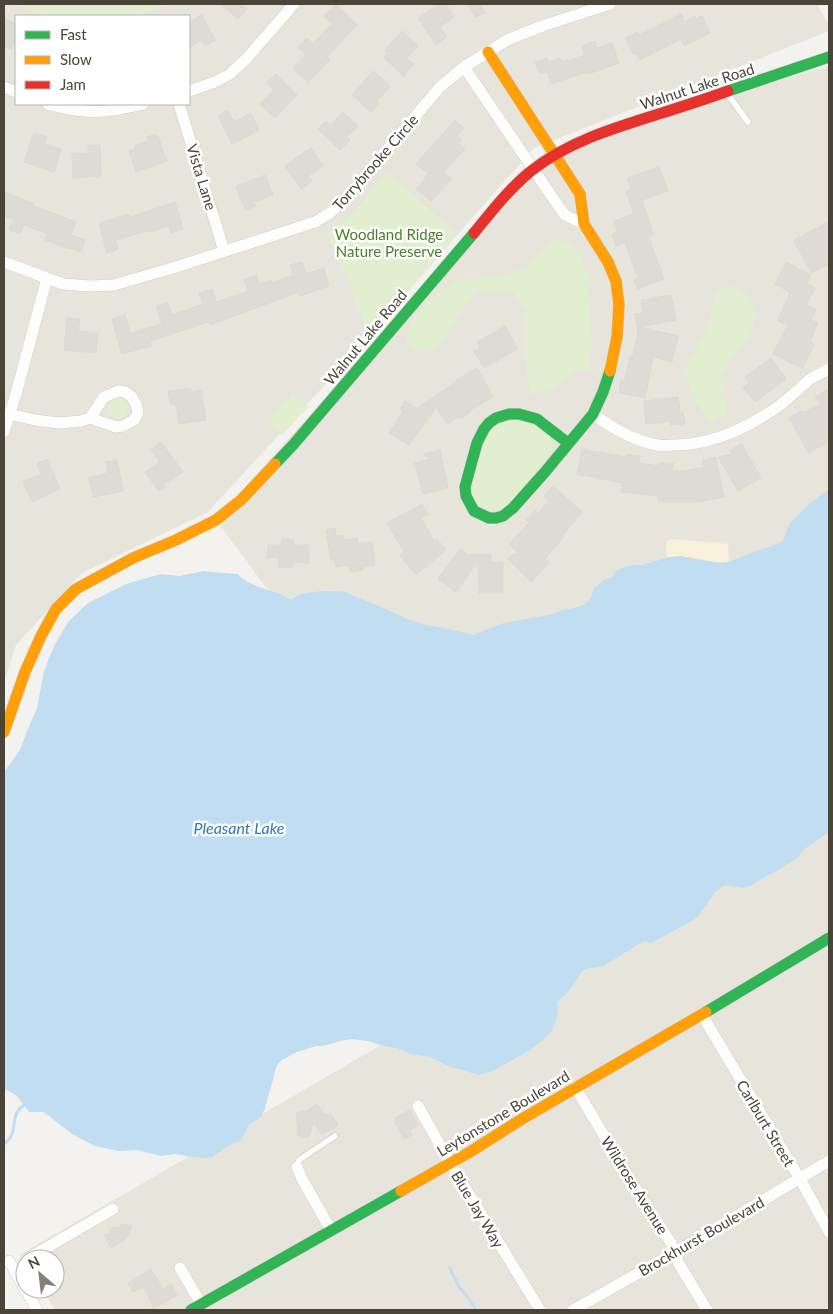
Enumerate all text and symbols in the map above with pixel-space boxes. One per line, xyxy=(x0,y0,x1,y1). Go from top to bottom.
legend xyxy=(15,15,190,105)
text: Fast xyxy=(60,25,87,43)
text: Slow xyxy=(60,50,92,68)
street label: Walnut Lake Road xyxy=(638,59,756,113)
text: Jam xyxy=(60,75,86,93)
street label: Torrybrooke Circle xyxy=(328,110,422,214)
street label: Vista Lane xyxy=(183,142,221,212)
park label: Woodland Ridge Nature Preserve xyxy=(335,225,443,260)
street label: Walnut Lake Road xyxy=(320,286,410,388)
water label: Pleasant Lake xyxy=(193,818,285,837)
street label: Leytonstone Boulevard xyxy=(433,1066,573,1160)
street label: Carlburt Street xyxy=(733,1077,799,1170)
street label: Wildrose Avenue xyxy=(598,1133,672,1237)
street label: Blue Jay Way xyxy=(448,1167,508,1251)
street label: Brockhurst Boulevard xyxy=(635,1193,767,1279)
north arrow xyxy=(15,1249,65,1299)
text: N xyxy=(25,1252,42,1272)

